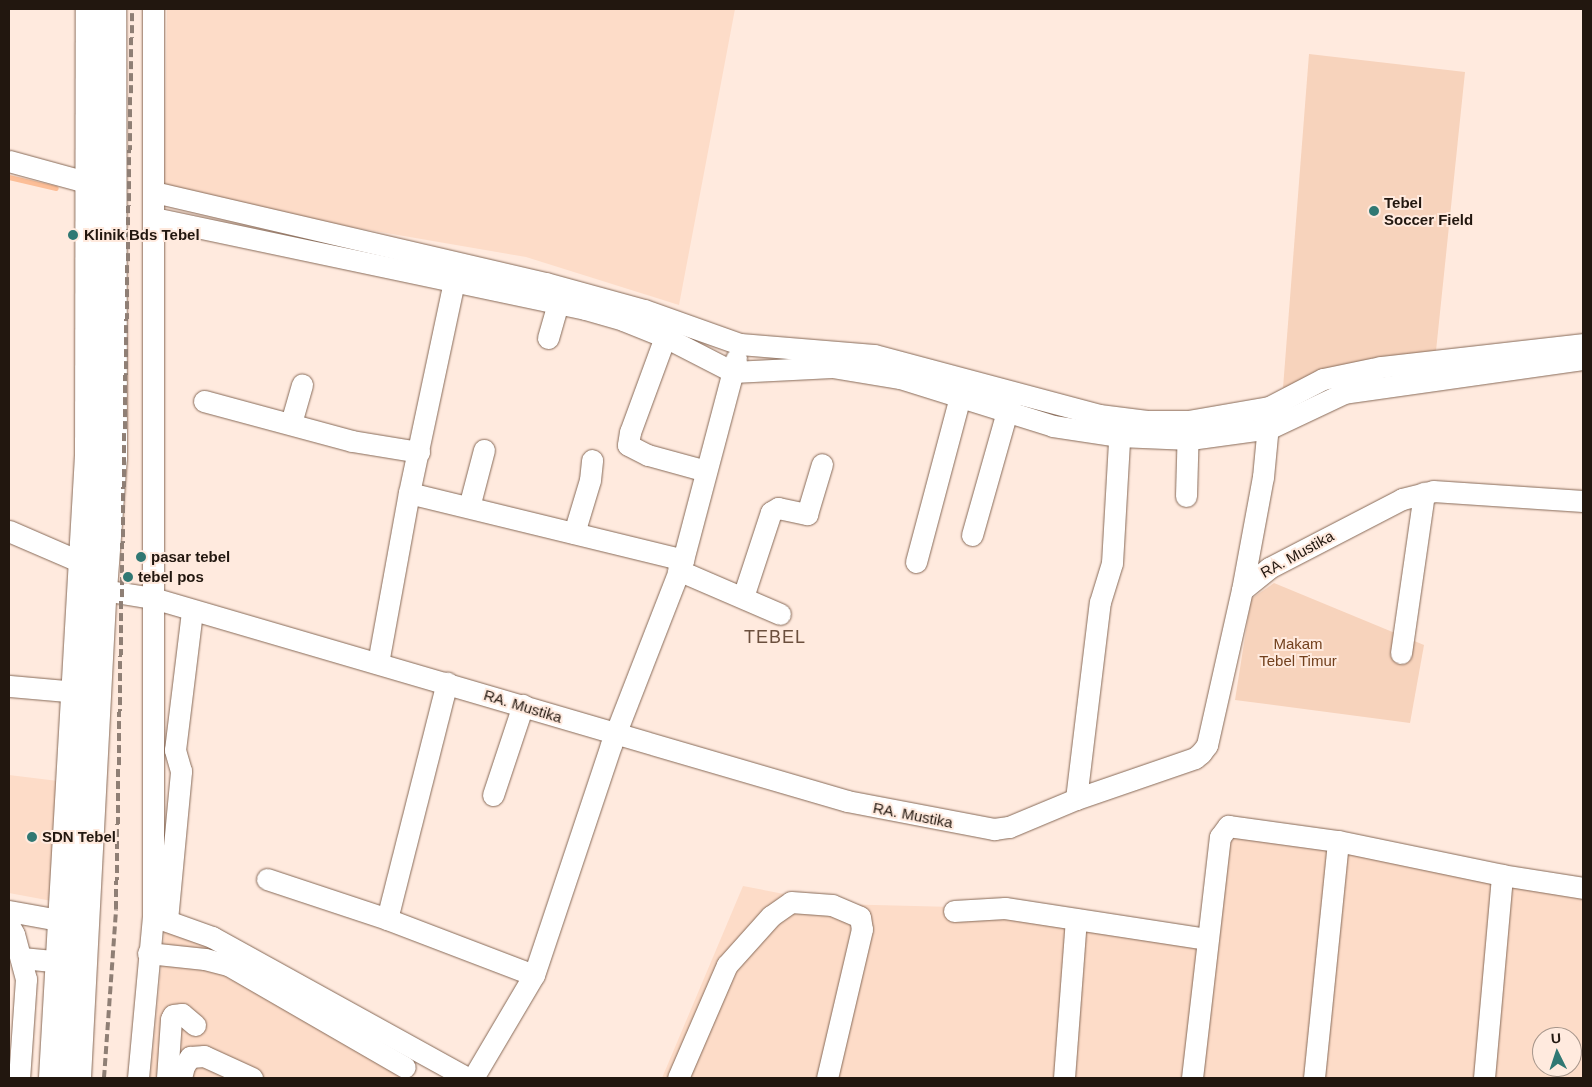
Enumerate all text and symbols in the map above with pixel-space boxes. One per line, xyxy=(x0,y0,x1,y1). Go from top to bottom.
place label: Tebel Soccer Field xyxy=(1384,193,1473,228)
marker: Tebel Soccer Field xyxy=(1368,205,1380,217)
place label: Klinik Bds Tebel xyxy=(84,226,200,244)
marker: Klinik Bds Tebel xyxy=(66,228,80,242)
street label: RA. Mustika xyxy=(1257,527,1337,581)
place label: pasar tebel xyxy=(151,548,230,566)
marker: pasar tebel xyxy=(135,551,147,563)
place label: tebel pos xyxy=(138,568,204,586)
marker: tebel pos xyxy=(122,571,134,583)
district label: TEBEL xyxy=(743,626,807,648)
park label: Makam Tebel Timur xyxy=(1259,634,1337,669)
street label: RA. Mustika xyxy=(482,686,564,726)
street label: RA. Mustika xyxy=(872,798,954,832)
place label: SDN Tebel xyxy=(42,828,116,846)
marker: SDN Tebel xyxy=(26,831,38,843)
north arrow xyxy=(1532,1027,1582,1077)
text: U xyxy=(1550,1030,1562,1046)

